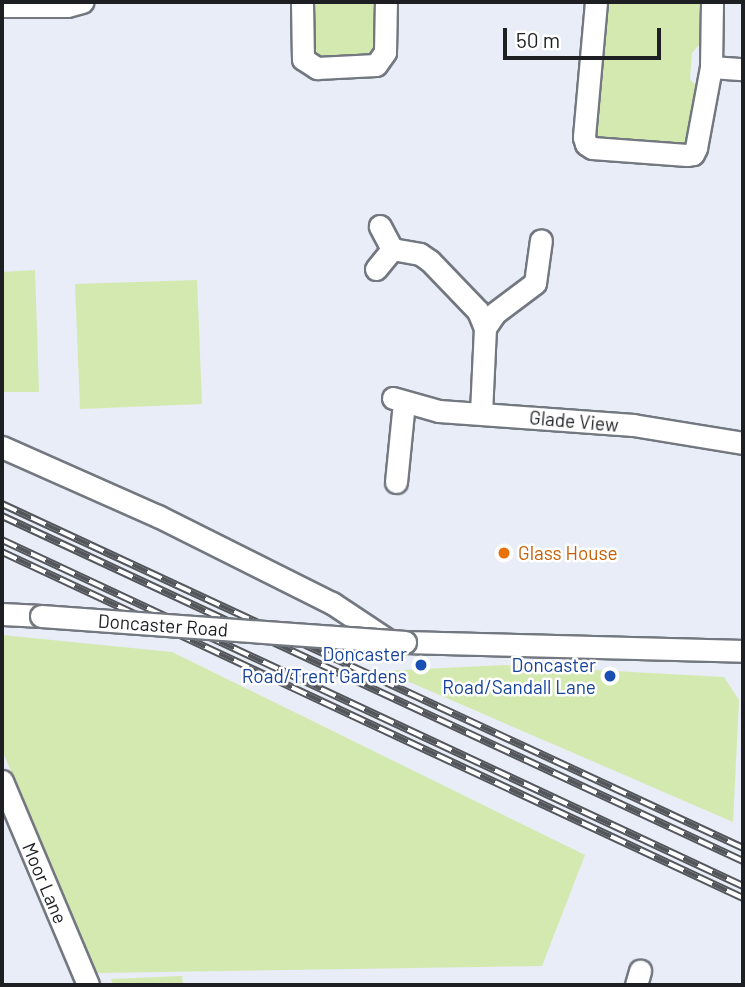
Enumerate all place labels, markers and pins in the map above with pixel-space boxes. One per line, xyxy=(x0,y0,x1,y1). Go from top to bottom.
place label: Glass House xyxy=(518,542,618,564)
marker: Glass House xyxy=(496,545,512,561)
place label: Doncaster Road/Trent Gardens xyxy=(242,643,407,687)
place label: Doncaster Road/Sandall Lane xyxy=(442,654,596,698)
marker: Doncaster Road/Trent Gardens xyxy=(413,657,429,673)
marker: Doncaster Road/Sandall Lane xyxy=(602,668,618,684)

